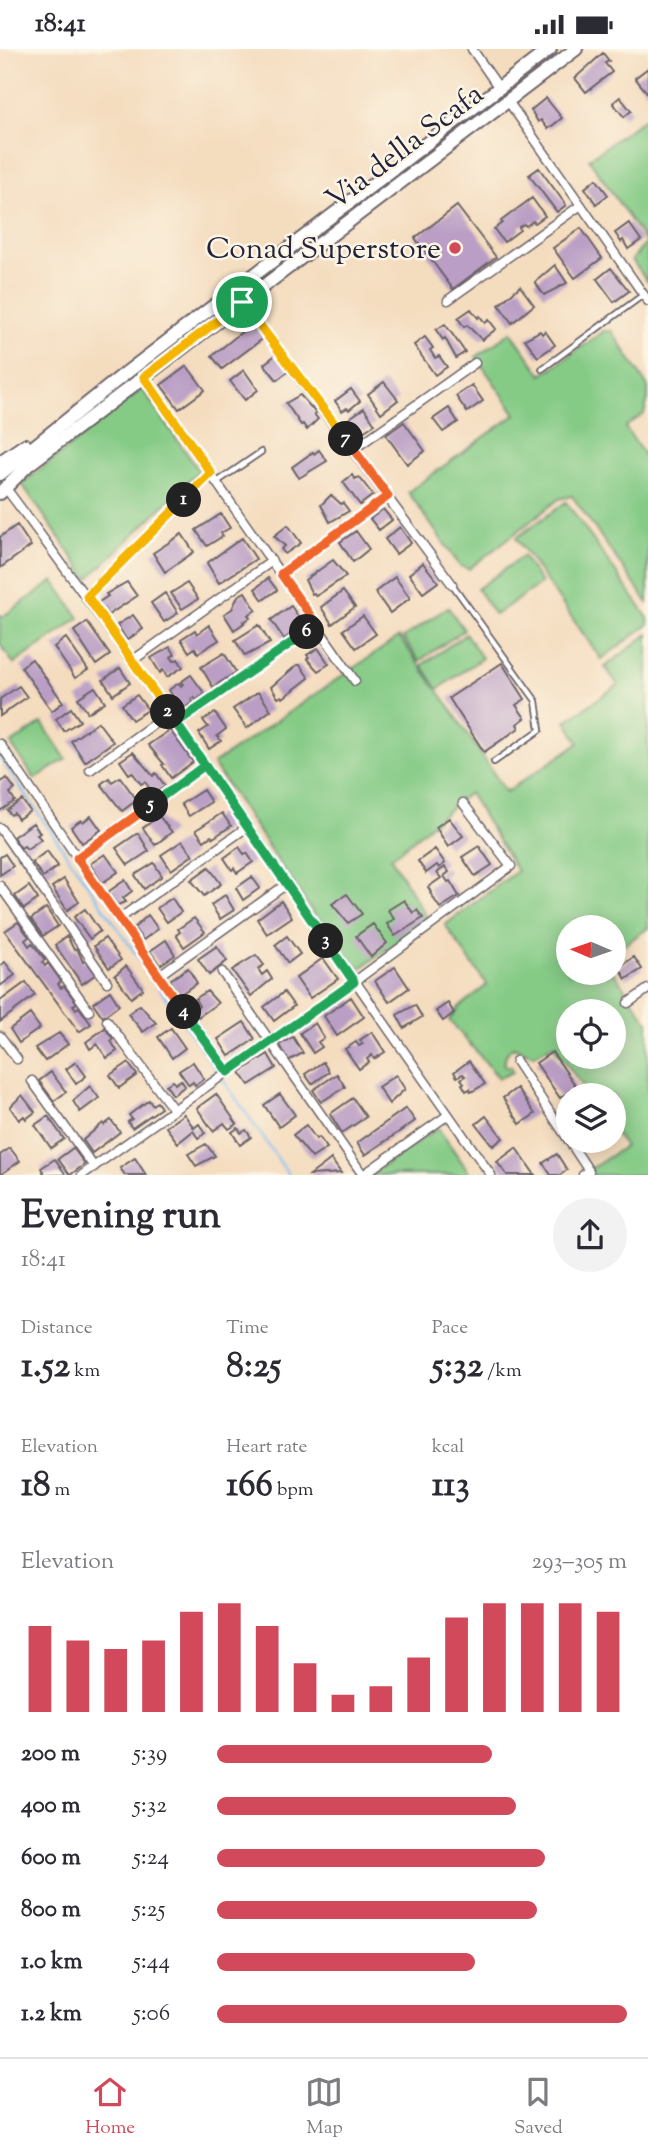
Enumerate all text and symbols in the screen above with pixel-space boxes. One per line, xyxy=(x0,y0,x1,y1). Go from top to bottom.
text: 18:41 xyxy=(35,6,86,43)
street label: Via della Scafa xyxy=(317,74,494,222)
place label: Conad Superstore xyxy=(206,229,441,272)
marker: Conad Superstore xyxy=(447,240,463,256)
pin xyxy=(212,272,272,332)
icon: arrive xyxy=(223,283,261,321)
pin: 7 xyxy=(328,421,364,457)
text: 7 xyxy=(341,425,350,452)
pin: 1 xyxy=(166,483,202,517)
text: 1 xyxy=(180,486,187,513)
pin: 6 xyxy=(290,615,324,649)
text: 6 xyxy=(302,618,311,645)
pin: 2 xyxy=(150,695,186,729)
text: 2 xyxy=(163,698,172,725)
pin: 5 xyxy=(134,787,168,823)
text: 5 xyxy=(147,791,154,818)
north arrow xyxy=(556,915,626,985)
map controls xyxy=(556,915,626,1153)
pin: 3 xyxy=(308,923,344,959)
text: 3 xyxy=(322,927,329,954)
pin: 4 xyxy=(166,995,202,1030)
text: 4 xyxy=(179,998,188,1025)
button: locate xyxy=(556,999,626,1069)
button: layers xyxy=(556,1083,626,1153)
text: Evening run xyxy=(21,1191,221,1245)
button: share xyxy=(553,1198,627,1272)
text: 18:41 xyxy=(21,1244,66,1277)
text: Distance xyxy=(21,1315,93,1342)
text: Time xyxy=(226,1315,269,1342)
text: Pace xyxy=(432,1315,468,1342)
text: 1.52 xyxy=(21,1342,70,1393)
text: 8:25 xyxy=(226,1342,281,1393)
text: 5:32 xyxy=(432,1342,483,1393)
text: km xyxy=(70,1358,100,1385)
text: /km xyxy=(483,1358,522,1385)
text: Elevation xyxy=(21,1434,98,1461)
text: Heart rate xyxy=(226,1434,307,1461)
text: kcal xyxy=(432,1434,464,1461)
text: 18 xyxy=(21,1461,50,1512)
text: 166 xyxy=(226,1461,273,1512)
text: 113 xyxy=(432,1461,470,1512)
text: m xyxy=(50,1477,70,1504)
text: bpm xyxy=(273,1477,314,1504)
text: Elevation xyxy=(21,1546,114,1579)
text: 293–305 m xyxy=(531,1546,627,1579)
text: 200 m xyxy=(21,1738,80,1771)
text: 5:39 xyxy=(133,1738,167,1771)
text: 400 m xyxy=(21,1790,81,1823)
text: 5:32 xyxy=(133,1790,167,1823)
text: 600 m xyxy=(21,1842,81,1875)
text: 5:24 xyxy=(133,1842,169,1875)
text: 800 m xyxy=(21,1894,81,1927)
text: 5:25 xyxy=(133,1894,165,1927)
text: 1.0 km xyxy=(21,1946,83,1979)
text: 5:44 xyxy=(133,1946,170,1979)
text: 1.2 km xyxy=(21,1998,82,2031)
text: 5:06 xyxy=(133,1998,170,2031)
tab: Home xyxy=(85,2073,135,2142)
tab: Map xyxy=(305,2073,343,2142)
tab: Saved xyxy=(514,2073,563,2142)

